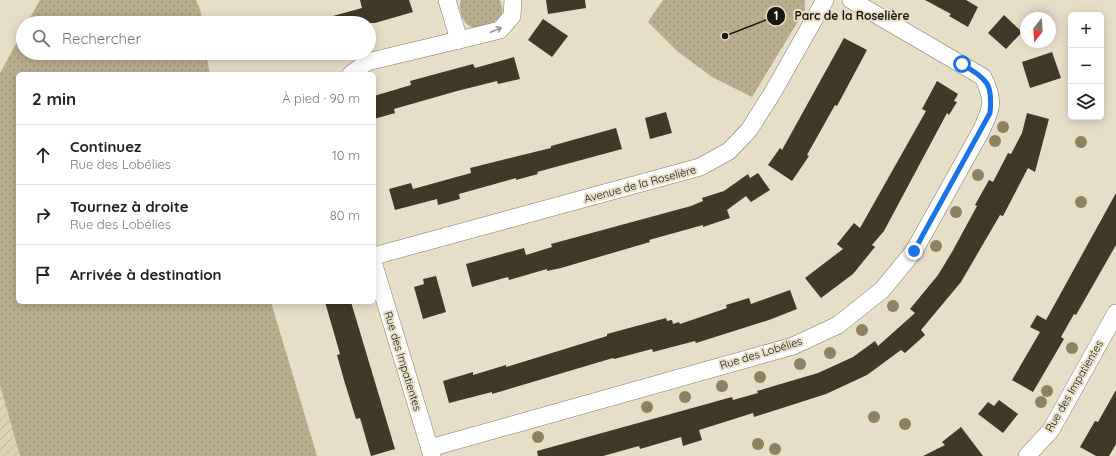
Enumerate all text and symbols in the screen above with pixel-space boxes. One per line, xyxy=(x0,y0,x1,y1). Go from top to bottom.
callout: Parc de la Roselière xyxy=(766,4,918,28)
text: 1 xyxy=(774,8,778,23)
text: Parc de la Roselière xyxy=(794,8,910,23)
north arrow xyxy=(1020,12,1056,48)
map controls xyxy=(1068,12,1104,120)
button: + xyxy=(1068,12,1104,48)
search box xyxy=(16,16,376,60)
one-way arrow xyxy=(489,26,501,34)
icon: search xyxy=(30,27,52,49)
text: Rechercher xyxy=(62,29,141,48)
button: − xyxy=(1068,48,1104,84)
route start xyxy=(953,55,971,73)
button: layers xyxy=(1068,84,1104,120)
text: 2 min xyxy=(32,88,76,109)
text: À pied · 90 m xyxy=(282,90,360,106)
text: Continuez xyxy=(70,137,141,156)
icon: ahead xyxy=(32,144,54,166)
text: 10 m xyxy=(332,147,360,163)
text: Rue des Lobélies xyxy=(70,156,171,172)
street label: Avenue de la Roselière xyxy=(582,162,698,206)
text: Tournez à droite xyxy=(70,197,189,216)
icon: right xyxy=(32,204,54,226)
text: 80 m xyxy=(330,207,360,223)
text: Rue des Lobélies xyxy=(70,216,171,232)
route end xyxy=(905,242,923,260)
icon: arrive xyxy=(32,264,54,286)
text: Arrivée à destination xyxy=(70,265,222,284)
street label: Rue des Impatientes xyxy=(381,309,425,413)
street label: Rue des Lobélies xyxy=(718,334,804,372)
street label: Rue des Impatientes xyxy=(1042,338,1106,434)

